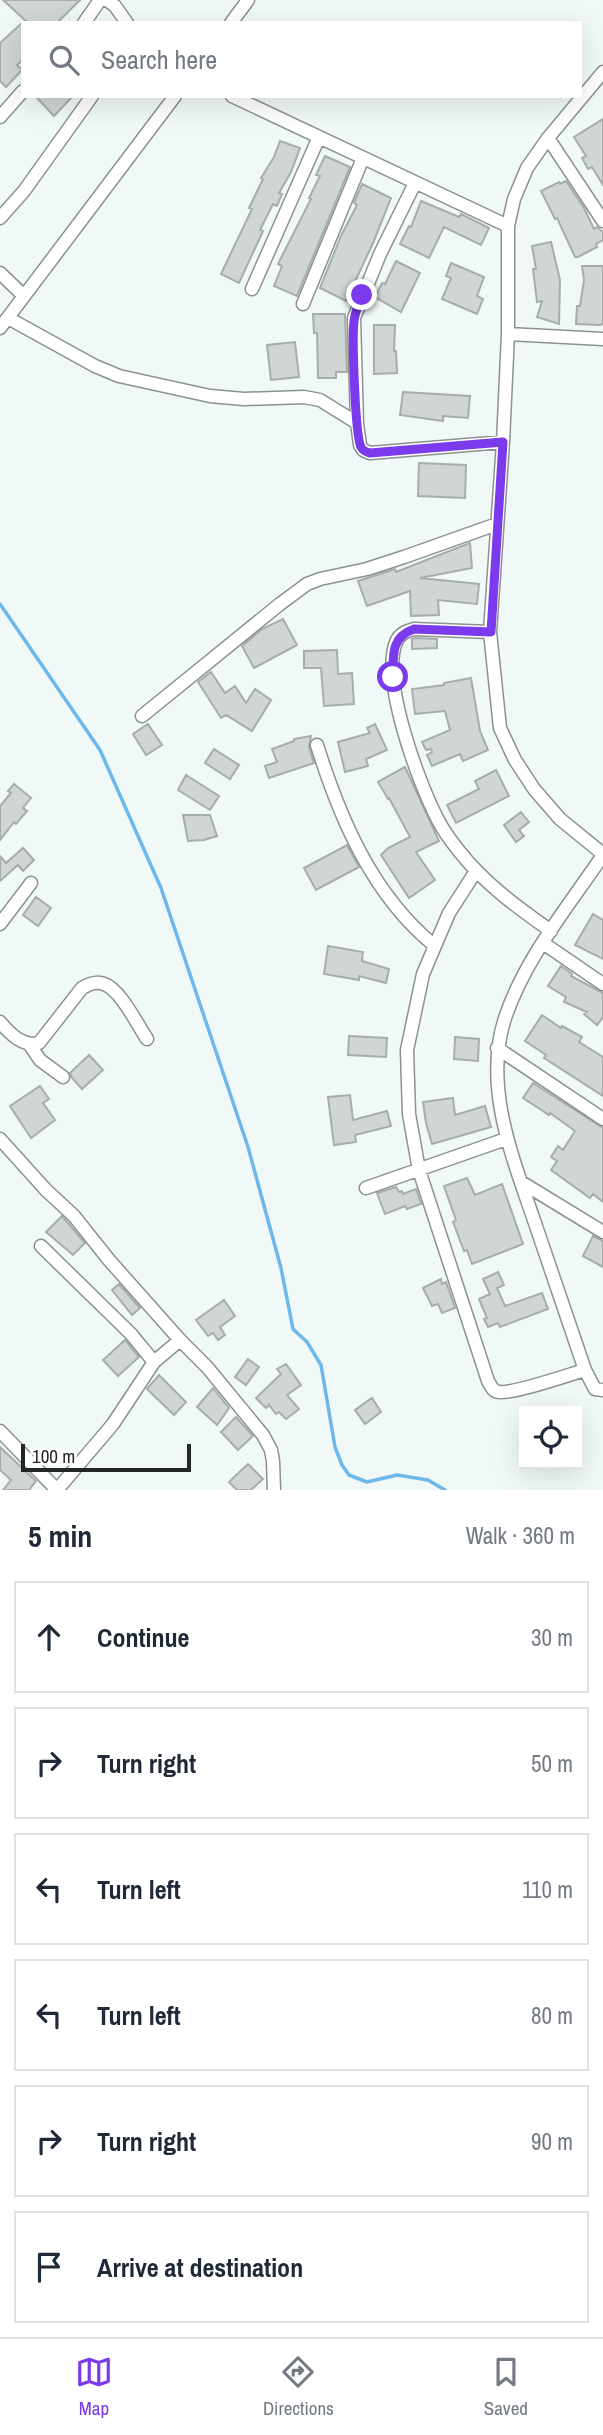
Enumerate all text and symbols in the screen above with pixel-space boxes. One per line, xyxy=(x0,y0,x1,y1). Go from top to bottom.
search box xyxy=(21,21,582,98)
icon: search xyxy=(45,41,83,79)
text: Search here xyxy=(101,42,217,77)
route end xyxy=(346,279,377,310)
route start xyxy=(377,661,408,692)
map controls xyxy=(519,1406,582,1469)
button: locate xyxy=(519,1406,582,1469)
scale bar xyxy=(21,1441,191,1473)
text: 100 m xyxy=(32,1443,75,1469)
text: 5 min xyxy=(28,1516,92,1556)
text: Walk · 360 m xyxy=(466,1520,575,1551)
icon: ahead xyxy=(30,1618,68,1656)
text: Continue xyxy=(97,1620,189,1655)
text: 30 m xyxy=(531,1622,573,1653)
icon: right xyxy=(30,1744,68,1782)
text: Turn right xyxy=(97,1746,196,1781)
text: 50 m xyxy=(531,1748,573,1779)
icon: left xyxy=(30,1870,68,1908)
text: Turn left xyxy=(97,1872,181,1907)
text: 110 m xyxy=(522,1874,573,1905)
icon: left xyxy=(30,1996,68,2034)
text: Turn left xyxy=(97,1998,181,2033)
text: 80 m xyxy=(531,2000,573,2031)
icon: right xyxy=(30,2122,68,2160)
text: Turn right xyxy=(97,2124,196,2159)
text: 90 m xyxy=(531,2126,573,2157)
icon: arrive xyxy=(30,2248,68,2286)
text: Arrive at destination xyxy=(97,2250,303,2285)
tab: Map xyxy=(75,2353,113,2421)
tab: Directions xyxy=(263,2353,334,2421)
tab: Saved xyxy=(484,2353,528,2421)

